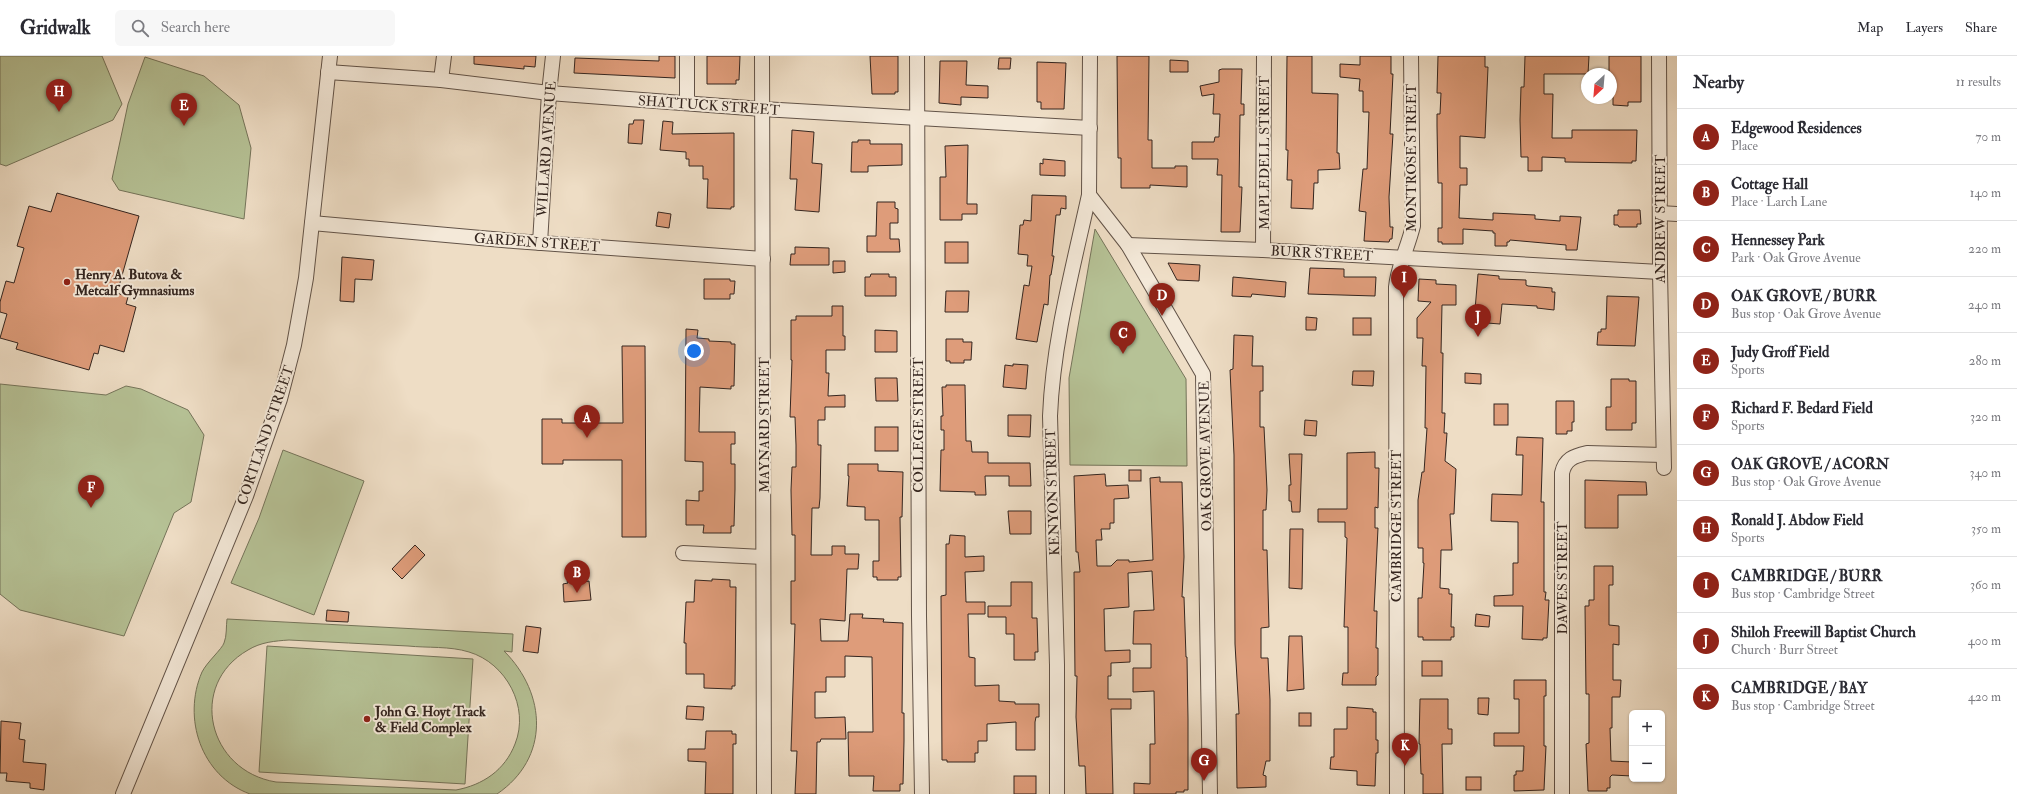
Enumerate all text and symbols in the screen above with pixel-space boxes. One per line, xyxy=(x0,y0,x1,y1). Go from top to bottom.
search box xyxy=(115,10,395,46)
text: Gridwalk xyxy=(20,16,91,40)
icon: search xyxy=(129,17,151,39)
text: Search here xyxy=(161,18,230,37)
text: Map xyxy=(1857,19,1883,36)
text: Layers xyxy=(1905,19,1943,36)
text: Share xyxy=(1965,19,1997,36)
north arrow xyxy=(1581,68,1617,104)
text: Nearby xyxy=(1693,72,1744,93)
text: 11 results xyxy=(1956,74,2001,90)
street label: MAPLEDELL STREET xyxy=(1256,75,1273,230)
pin: H xyxy=(46,79,72,112)
street label: WILLARD AVENUE xyxy=(533,81,560,218)
street label: MONTROSE STREET xyxy=(1403,83,1420,232)
street label: SHATTUCK STREET xyxy=(637,92,781,119)
pin: E xyxy=(171,93,197,126)
text: Edgewood Residences xyxy=(1731,119,1862,138)
text: A xyxy=(1702,129,1710,145)
text: 70 m xyxy=(1976,129,2001,145)
text: Place xyxy=(1731,138,1758,154)
street label: ANDREW STREET xyxy=(1652,154,1669,284)
text: Cottage Hall xyxy=(1731,175,1808,194)
text: B xyxy=(1702,185,1710,201)
text: 140 m xyxy=(1970,185,2001,201)
text: Place · Larch Lane xyxy=(1731,194,1827,210)
street label: GARDEN STREET xyxy=(473,230,601,255)
text: Hennessey Park xyxy=(1731,231,1825,250)
text: C xyxy=(1701,241,1711,257)
text: 220 m xyxy=(1968,241,2001,257)
street label: BURR STREET xyxy=(1270,242,1374,265)
text: Park · Oak Grove Avenue xyxy=(1731,250,1861,266)
pin: I xyxy=(1391,265,1417,298)
place label: Henry A. Butova & Metcalf Gymnasiums xyxy=(74,266,194,300)
marker: Henry A. Butova & Metcalf Gymnasiums xyxy=(62,277,72,287)
pin: D xyxy=(1149,283,1175,316)
text: OAK GROVE / BURR xyxy=(1731,287,1876,306)
text: D xyxy=(1701,297,1711,313)
text: 240 m xyxy=(1968,297,2001,313)
pin: J xyxy=(1465,304,1491,337)
text: Bus stop · Oak Grove Avenue xyxy=(1731,306,1881,322)
pin: C xyxy=(1110,321,1136,354)
your location xyxy=(684,341,704,361)
text: Judy Groff Field xyxy=(1731,343,1829,362)
text: E xyxy=(1701,353,1711,369)
text: 280 m xyxy=(1969,353,2001,369)
street label: MAYNARD STREET xyxy=(756,356,773,493)
street label: COLLEGE STREET xyxy=(910,357,927,493)
text: Sports xyxy=(1731,362,1765,378)
street label: CORTLAND STREET xyxy=(234,363,298,507)
street label: OAK GROVE AVENUE xyxy=(1196,381,1215,531)
text: Richard F. Bedard Field xyxy=(1731,399,1873,418)
pin: A xyxy=(574,405,600,438)
text: F xyxy=(1702,409,1710,425)
text: 320 m xyxy=(1970,409,2001,425)
text: Sports xyxy=(1731,418,1765,434)
street label: KENYON STREET xyxy=(1042,428,1063,556)
street label: CAMBRIDGE STREET xyxy=(1388,449,1405,602)
text: OAK GROVE / ACORN xyxy=(1731,455,1889,474)
text: G xyxy=(1701,465,1711,481)
text: 340 m xyxy=(1970,465,2001,481)
text: Bus stop · Oak Grove Avenue xyxy=(1731,474,1881,490)
pin: F xyxy=(78,475,104,508)
text: Ronald J. Abdow Field xyxy=(1731,511,1863,530)
street label: DAWES STREET xyxy=(1554,521,1571,635)
text: H xyxy=(1701,521,1711,537)
text: 350 m xyxy=(1971,521,2001,537)
text: Sports xyxy=(1731,530,1765,546)
pin: B xyxy=(564,560,590,593)
text: CAMBRIDGE / BURR xyxy=(1731,567,1882,586)
text: I xyxy=(1703,577,1709,593)
text: 360 m xyxy=(1970,577,2001,593)
text: Bus stop · Cambridge Street xyxy=(1731,586,1875,602)
text: Shiloh Freewill Baptist Church xyxy=(1731,623,1916,642)
text: J xyxy=(1703,633,1709,649)
text: 400 m xyxy=(1968,633,2001,649)
text: Church · Burr Street xyxy=(1731,642,1838,658)
text: CAMBRIDGE / BAY xyxy=(1731,679,1868,698)
text: K xyxy=(1701,689,1711,705)
text: 420 m xyxy=(1968,689,2001,705)
text: Bus stop · Cambridge Street xyxy=(1731,698,1875,714)
place label: John G. Hoyt Track & Field Complex xyxy=(374,703,486,737)
map controls xyxy=(1629,710,1665,782)
button: + xyxy=(1629,710,1665,746)
marker: John G. Hoyt Track & Field Complex xyxy=(362,714,372,724)
pin: K xyxy=(1392,733,1418,766)
button: − xyxy=(1629,746,1665,782)
pin: G xyxy=(1191,748,1217,781)

